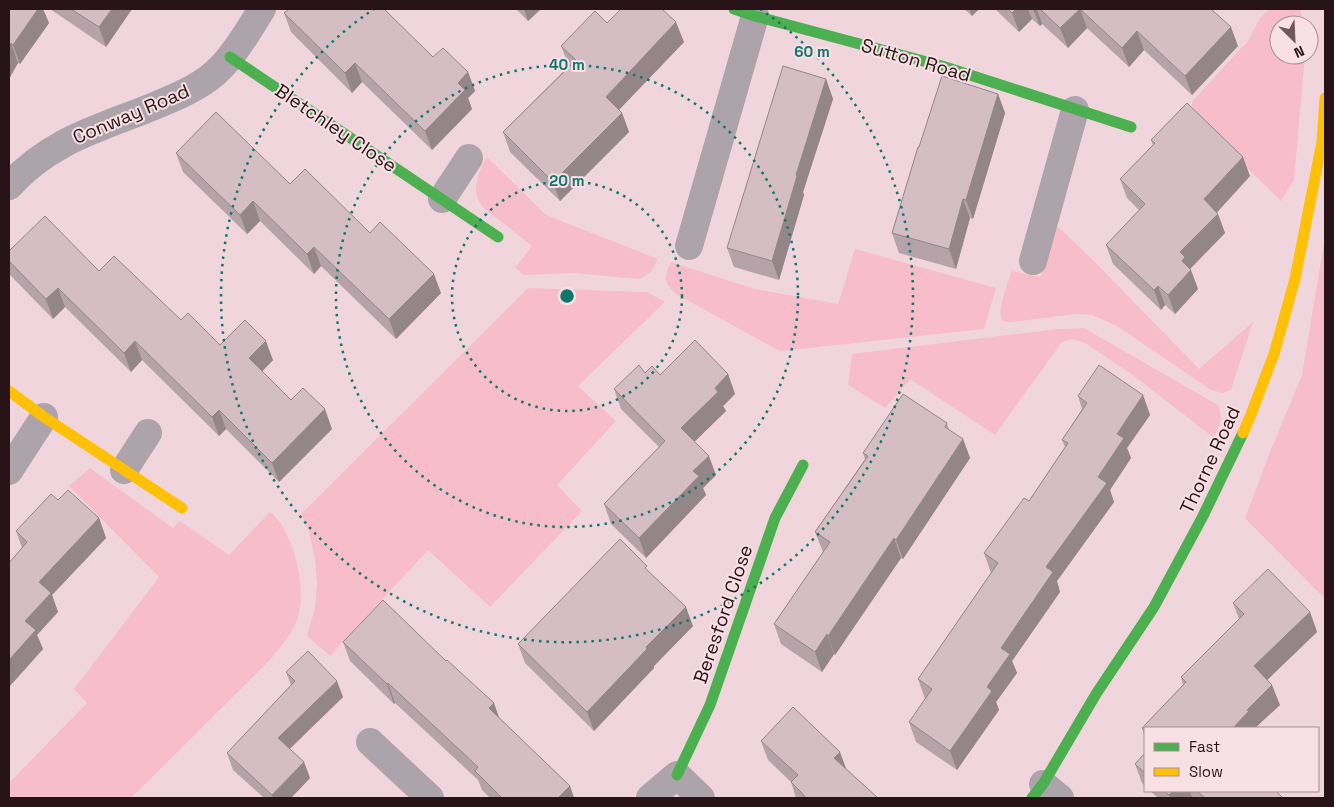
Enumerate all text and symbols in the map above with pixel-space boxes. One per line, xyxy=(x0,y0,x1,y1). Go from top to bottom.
north arrow xyxy=(1269,15,1319,65)
street label: Sutton Road xyxy=(858,32,974,88)
text: 60 m xyxy=(794,42,830,61)
text: N xyxy=(1291,42,1307,62)
text: 40 m xyxy=(549,55,585,74)
street label: Conway Road xyxy=(69,78,193,150)
street label: Bletchley Close xyxy=(270,78,402,178)
text: 20 m xyxy=(549,171,585,190)
centre of rings xyxy=(558,287,576,305)
street label: Thorne Road xyxy=(1174,402,1246,518)
street label: Beresford Close xyxy=(688,541,758,687)
legend xyxy=(1144,727,1319,792)
text: Fast xyxy=(1189,737,1220,756)
text: Slow xyxy=(1189,762,1223,781)

